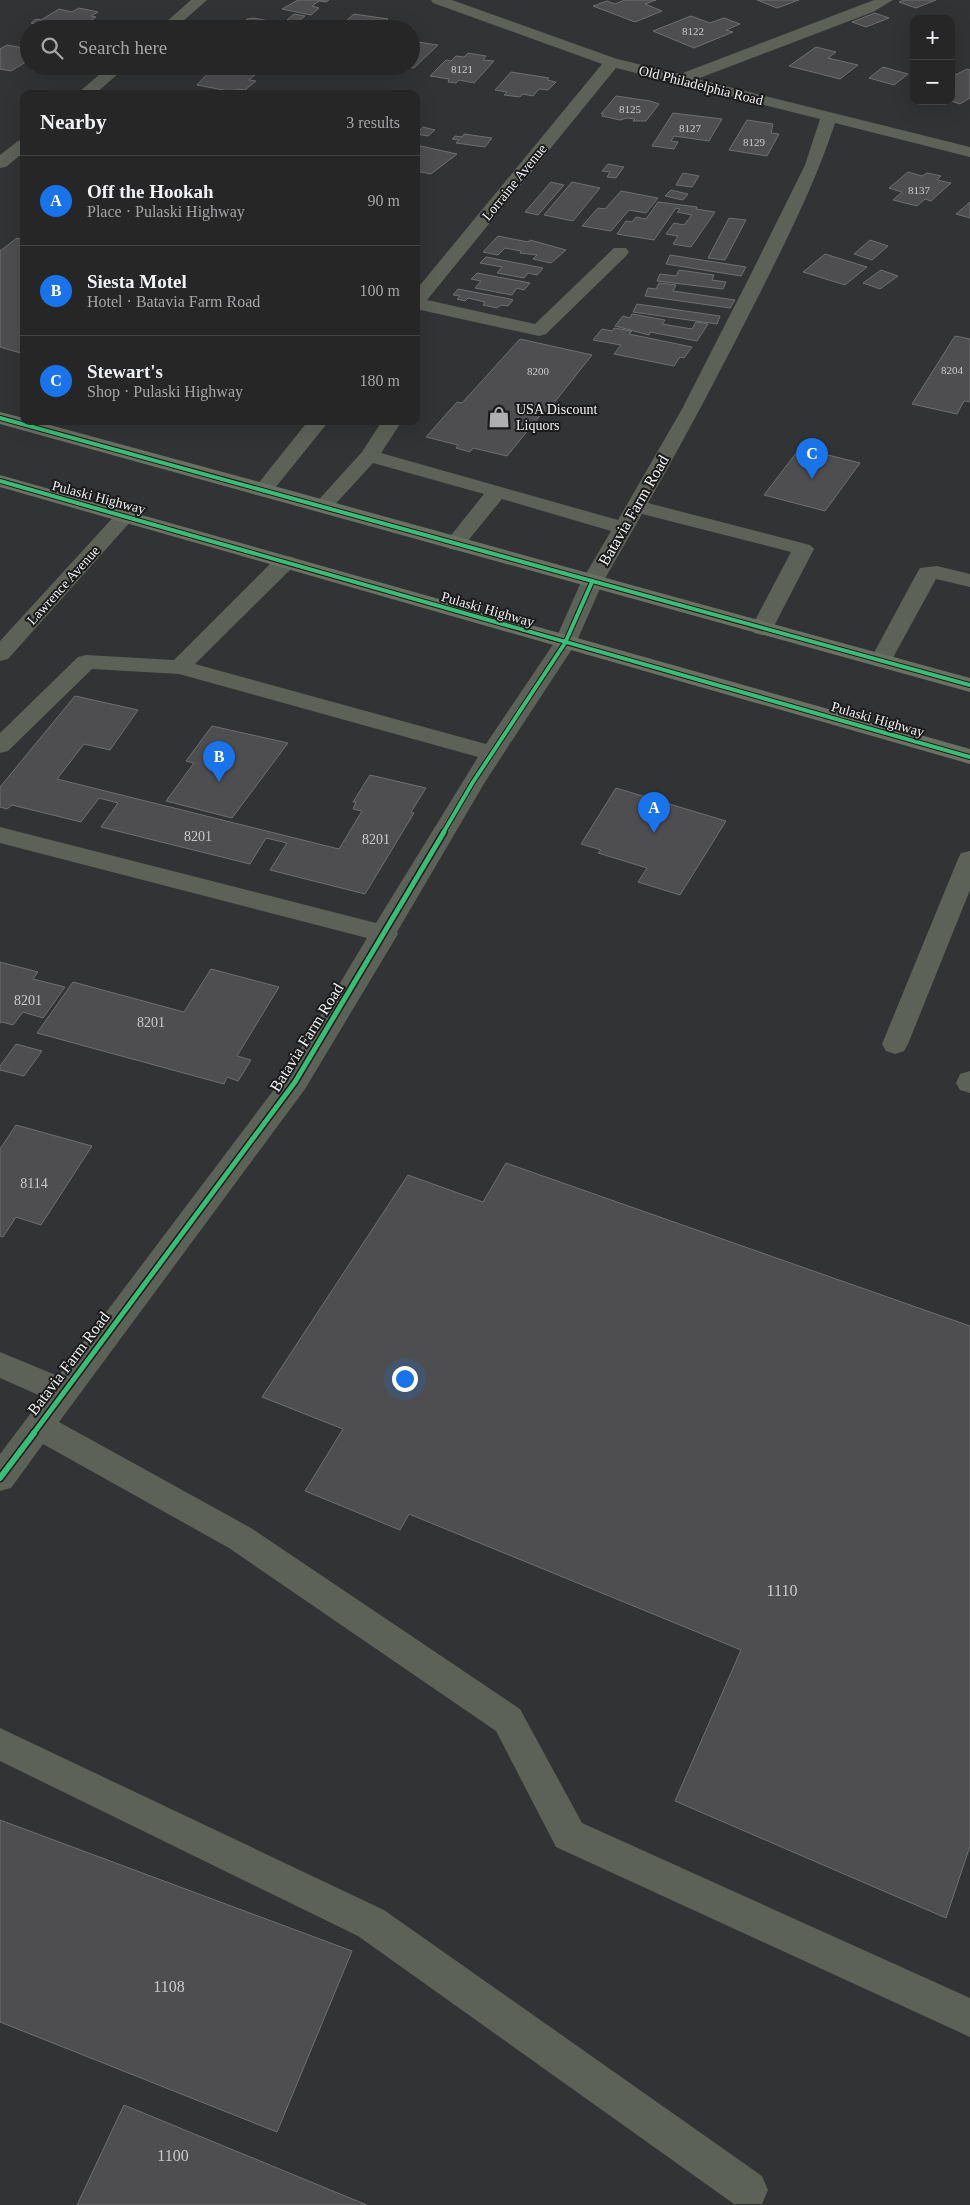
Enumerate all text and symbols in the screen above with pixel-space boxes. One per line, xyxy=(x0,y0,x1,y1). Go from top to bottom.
map controls xyxy=(910,15,955,105)
button: + xyxy=(910,15,955,60)
search box xyxy=(20,20,420,75)
house number: 8122 xyxy=(682,25,704,37)
icon: search xyxy=(38,34,66,62)
text: Search here xyxy=(78,37,167,58)
button: − xyxy=(910,60,955,105)
house number: 8121 xyxy=(451,63,473,75)
street label: Old Philadelphia Road xyxy=(637,63,765,108)
house number: 8125 xyxy=(619,103,642,115)
text: Nearby xyxy=(40,110,107,134)
text: 3 results xyxy=(346,114,400,131)
house number: 8127 xyxy=(679,122,702,134)
house number: 8129 xyxy=(743,136,766,148)
street label: Lorraine Avenue xyxy=(479,141,550,223)
text: Off the Hookah xyxy=(87,181,214,202)
house number: 8137 xyxy=(908,184,931,196)
text: A xyxy=(50,192,62,209)
text: 90 m xyxy=(368,192,400,209)
text: Place · Pulaski Highway xyxy=(87,203,245,220)
text: Siesta Motel xyxy=(87,271,187,292)
text: B xyxy=(51,282,61,299)
text: 100 m xyxy=(360,282,400,299)
text: Hotel · Batavia Farm Road xyxy=(87,293,260,310)
text: Stewart's xyxy=(87,361,163,382)
house number: 8204 xyxy=(941,364,964,376)
house number: 8200 xyxy=(527,365,550,377)
text: C xyxy=(50,372,62,389)
text: 180 m xyxy=(360,372,400,389)
text: Shop · Pulaski Highway xyxy=(87,383,243,400)
place label: USA Discount Liquors xyxy=(516,402,597,433)
shop icon: USA Discount Liquors xyxy=(486,404,512,430)
pin: C xyxy=(796,438,828,479)
street label: Batavia Farm Road xyxy=(595,452,672,568)
street label: Pulaski Highway xyxy=(51,478,147,517)
street label: Lawrence Avenue xyxy=(24,543,103,628)
street label: Pulaski Highway xyxy=(440,589,536,630)
street label: Pulaski Highway xyxy=(830,699,926,740)
pin: B xyxy=(203,741,235,782)
pin: A xyxy=(638,792,670,833)
house number: 8201 xyxy=(184,829,212,844)
house number: 8201 xyxy=(362,832,390,847)
street label: Batavia Farm Road xyxy=(266,980,347,1095)
house number: 8201 xyxy=(14,993,42,1008)
house number: 8201 xyxy=(137,1015,165,1030)
house number: 8114 xyxy=(20,1176,48,1191)
street label: Batavia Farm Road xyxy=(24,1309,113,1418)
your location xyxy=(392,1366,418,1392)
house number: 1110 xyxy=(767,1582,797,1599)
house number: 1108 xyxy=(153,1978,185,1995)
house number: 1100 xyxy=(157,2147,189,2164)

